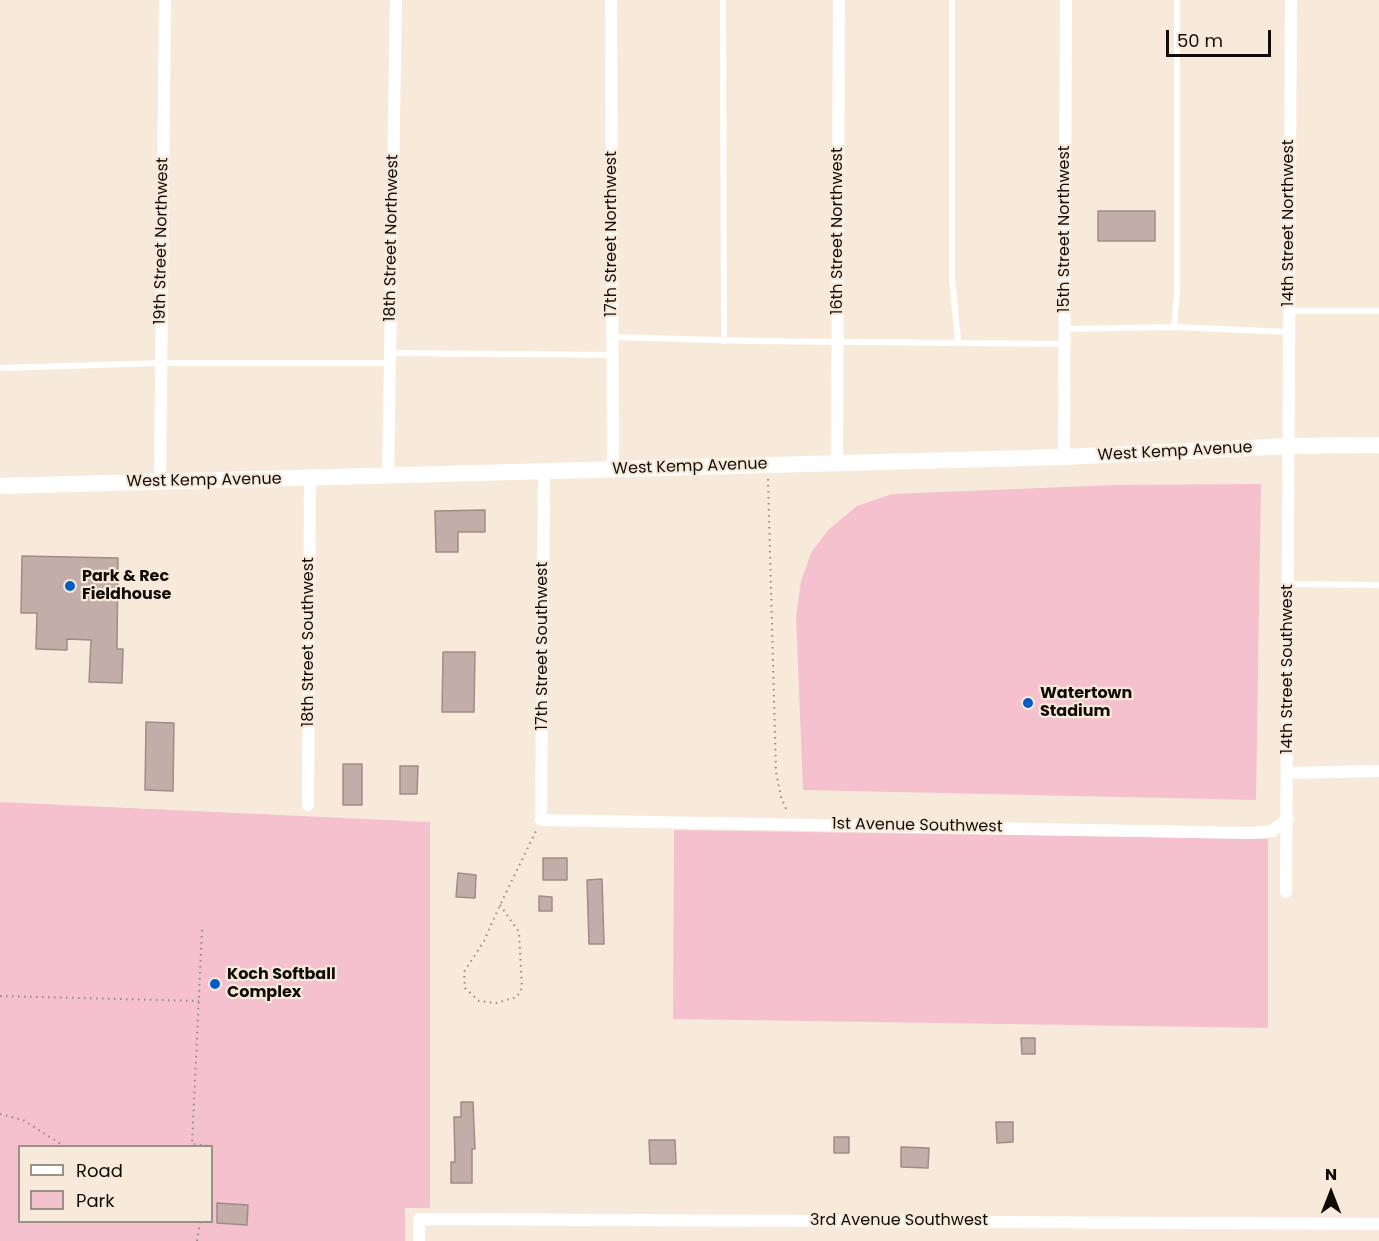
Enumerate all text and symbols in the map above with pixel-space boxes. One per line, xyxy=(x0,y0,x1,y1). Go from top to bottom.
scale bar xyxy=(1169,18,1274,56)
text: 50 m xyxy=(1177,28,1223,53)
street label: 14th Street Northwest xyxy=(1279,139,1299,307)
street label: 15th Street Northwest xyxy=(1055,145,1075,313)
street label: 16th Street Northwest xyxy=(828,147,848,315)
street label: 17th Street Northwest xyxy=(602,151,622,317)
street label: 18th Street Northwest xyxy=(381,154,403,322)
street label: 19th Street Northwest xyxy=(151,157,173,325)
street label: West Kemp Avenue xyxy=(1097,438,1253,466)
street label: West Kemp Avenue xyxy=(612,455,768,479)
street label: West Kemp Avenue xyxy=(126,470,282,492)
street label: 18th Street Southwest xyxy=(299,557,319,727)
street label: 17th Street Southwest xyxy=(533,562,553,730)
place label: Park & Rec Fieldhouse xyxy=(82,567,171,605)
marker: Park & Rec Fieldhouse xyxy=(63,579,77,593)
street label: 14th Street Southwest xyxy=(1278,584,1298,754)
place label: Watertown Stadium xyxy=(1040,684,1132,722)
marker: Watertown Stadium xyxy=(1021,696,1035,710)
street label: 1st Avenue Southwest xyxy=(831,815,1003,837)
place label: Koch Softball Complex xyxy=(227,965,336,1003)
marker: Koch Softball Complex xyxy=(208,977,222,991)
legend xyxy=(18,1145,213,1223)
text: Road xyxy=(76,1158,123,1183)
north arrow xyxy=(1301,1163,1361,1223)
text: N xyxy=(1325,1163,1337,1186)
text: Park xyxy=(76,1188,115,1213)
street label: 3rd Avenue Southwest xyxy=(810,1211,988,1231)

